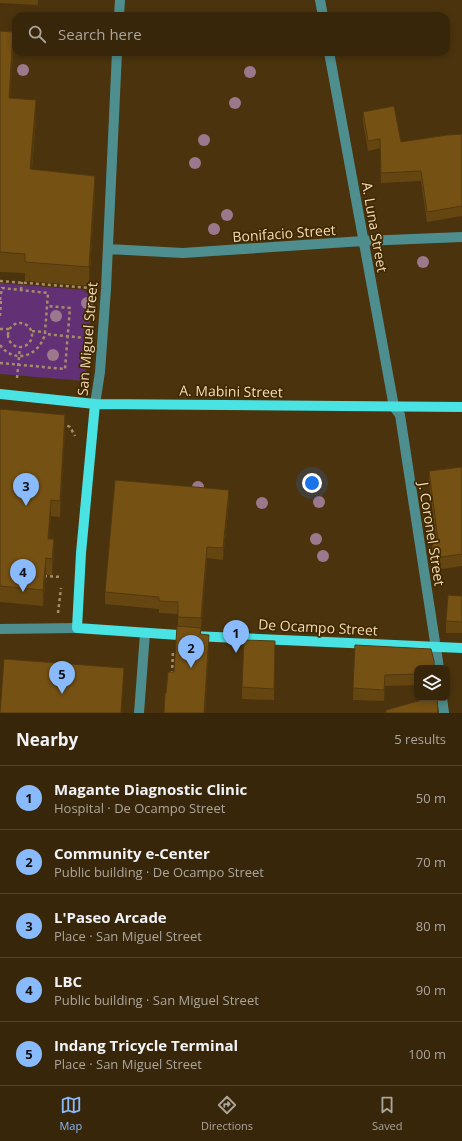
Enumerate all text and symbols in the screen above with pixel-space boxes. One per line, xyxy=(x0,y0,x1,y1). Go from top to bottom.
search box xyxy=(12,12,450,56)
icon: search xyxy=(26,23,48,45)
text: Search here xyxy=(58,24,142,44)
street label: A. Luna Street xyxy=(358,180,392,274)
street label: Bonifacio Street xyxy=(232,220,336,246)
street label: San Miguel Street xyxy=(73,281,101,397)
street label: A. Mabini Street xyxy=(179,381,283,401)
pin: 3 xyxy=(13,473,39,506)
your location xyxy=(302,473,322,493)
street label: J. Coronel Street xyxy=(414,479,450,587)
pin: 4 xyxy=(10,559,36,592)
street label: De Ocampo Street xyxy=(258,614,378,640)
pin: 1 xyxy=(223,620,249,653)
pin: 2 xyxy=(178,635,204,668)
pin: 5 xyxy=(49,661,75,694)
map controls xyxy=(414,665,450,701)
button: layers xyxy=(414,665,450,701)
text: Nearby xyxy=(16,728,78,751)
text: 5 results xyxy=(394,730,446,748)
text: Magante Diagnostic Clinic xyxy=(54,779,247,799)
text: 1 xyxy=(25,789,33,807)
text: 50 m xyxy=(416,789,446,807)
text: Hospital · De Ocampo Street xyxy=(54,799,225,817)
text: Community e-Center xyxy=(54,843,210,863)
text: 2 xyxy=(25,853,33,871)
text: 70 m xyxy=(416,853,446,871)
text: Public building · De Ocampo Street xyxy=(54,863,264,881)
text: L'Paseo Arcade xyxy=(54,907,167,927)
text: 3 xyxy=(25,917,33,935)
text: 80 m xyxy=(416,917,446,935)
text: Place · San Miguel Street xyxy=(54,927,202,945)
text: LBC xyxy=(54,971,82,991)
text: 4 xyxy=(25,981,33,999)
text: 90 m xyxy=(416,981,446,999)
text: Public building · San Miguel Street xyxy=(54,991,259,1009)
text: Indang Tricycle Terminal xyxy=(54,1035,238,1055)
text: 5 xyxy=(25,1045,33,1063)
text: 100 m xyxy=(408,1045,446,1063)
text: Place · San Miguel Street xyxy=(54,1055,202,1073)
tab: Map xyxy=(59,1094,82,1133)
tab: Directions xyxy=(201,1094,253,1133)
tab: Saved xyxy=(372,1094,403,1133)

